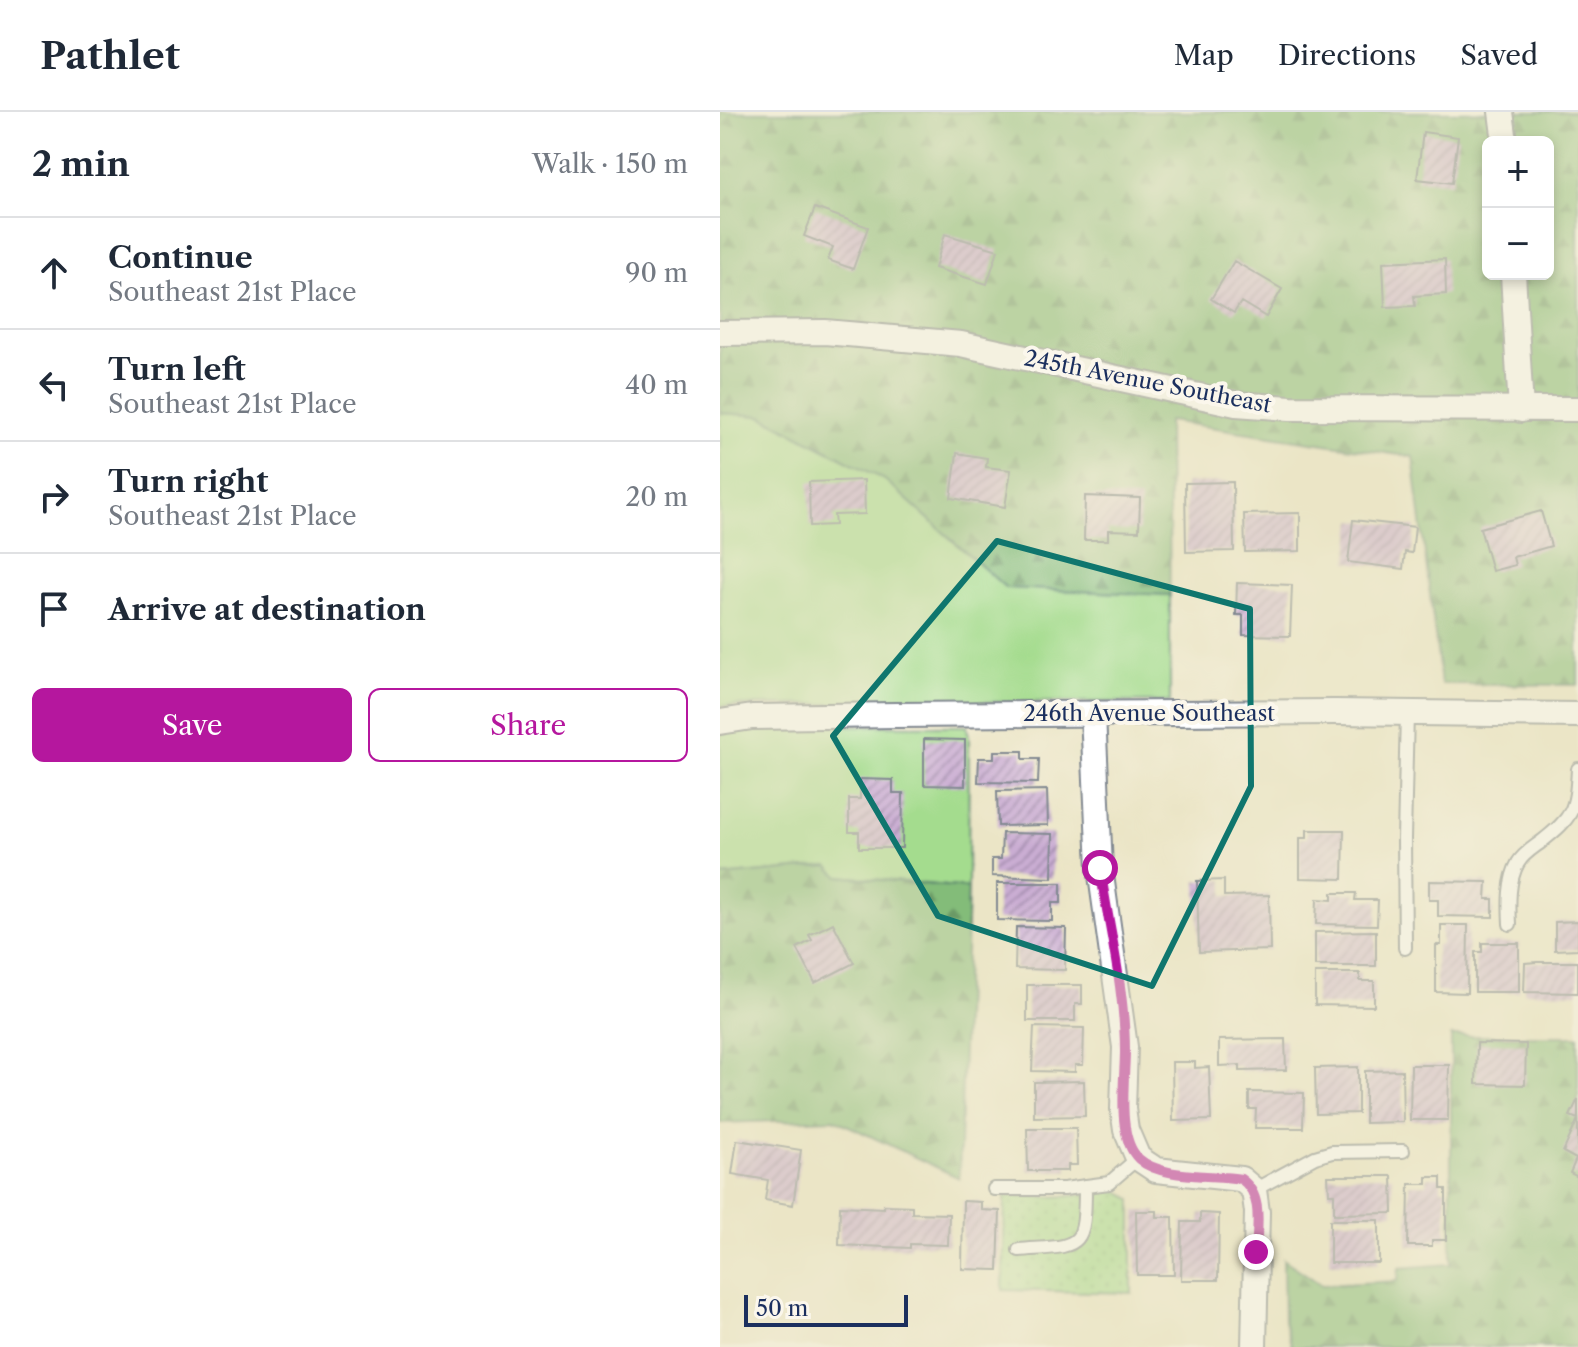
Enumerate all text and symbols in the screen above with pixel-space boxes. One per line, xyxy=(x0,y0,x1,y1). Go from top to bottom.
text: Pathlet xyxy=(40,32,180,79)
text: Map xyxy=(1174,38,1234,72)
text: Directions xyxy=(1278,38,1416,72)
text: Saved xyxy=(1460,38,1538,72)
map controls xyxy=(1482,136,1554,280)
button: + xyxy=(1482,136,1554,208)
text: 2 min xyxy=(32,143,130,185)
text: Walk · 150 m xyxy=(532,148,688,180)
button: − xyxy=(1482,208,1554,280)
text: Continue xyxy=(108,239,253,276)
icon: ahead xyxy=(32,251,76,295)
text: 90 m xyxy=(625,257,688,289)
text: Southeast 21st Place xyxy=(108,276,357,308)
street label: 245th Avenue Southeast xyxy=(1022,344,1274,419)
text: Turn left xyxy=(108,351,245,388)
icon: left xyxy=(32,363,76,407)
text: 40 m xyxy=(625,369,688,401)
text: Southeast 21st Place xyxy=(108,388,357,420)
text: Turn right xyxy=(108,463,268,500)
icon: right xyxy=(32,475,76,519)
text: 20 m xyxy=(625,481,688,513)
text: Southeast 21st Place xyxy=(108,500,357,532)
icon: arrive xyxy=(32,587,76,631)
text: Arrive at destination xyxy=(108,591,426,628)
button: Save xyxy=(32,688,352,762)
button: Share xyxy=(368,688,688,762)
street label: 246th Avenue Southeast xyxy=(1023,700,1275,727)
route start xyxy=(1082,850,1118,886)
route end xyxy=(1238,1234,1274,1270)
scale bar xyxy=(744,1291,908,1327)
text: 50 m xyxy=(756,1295,808,1322)

